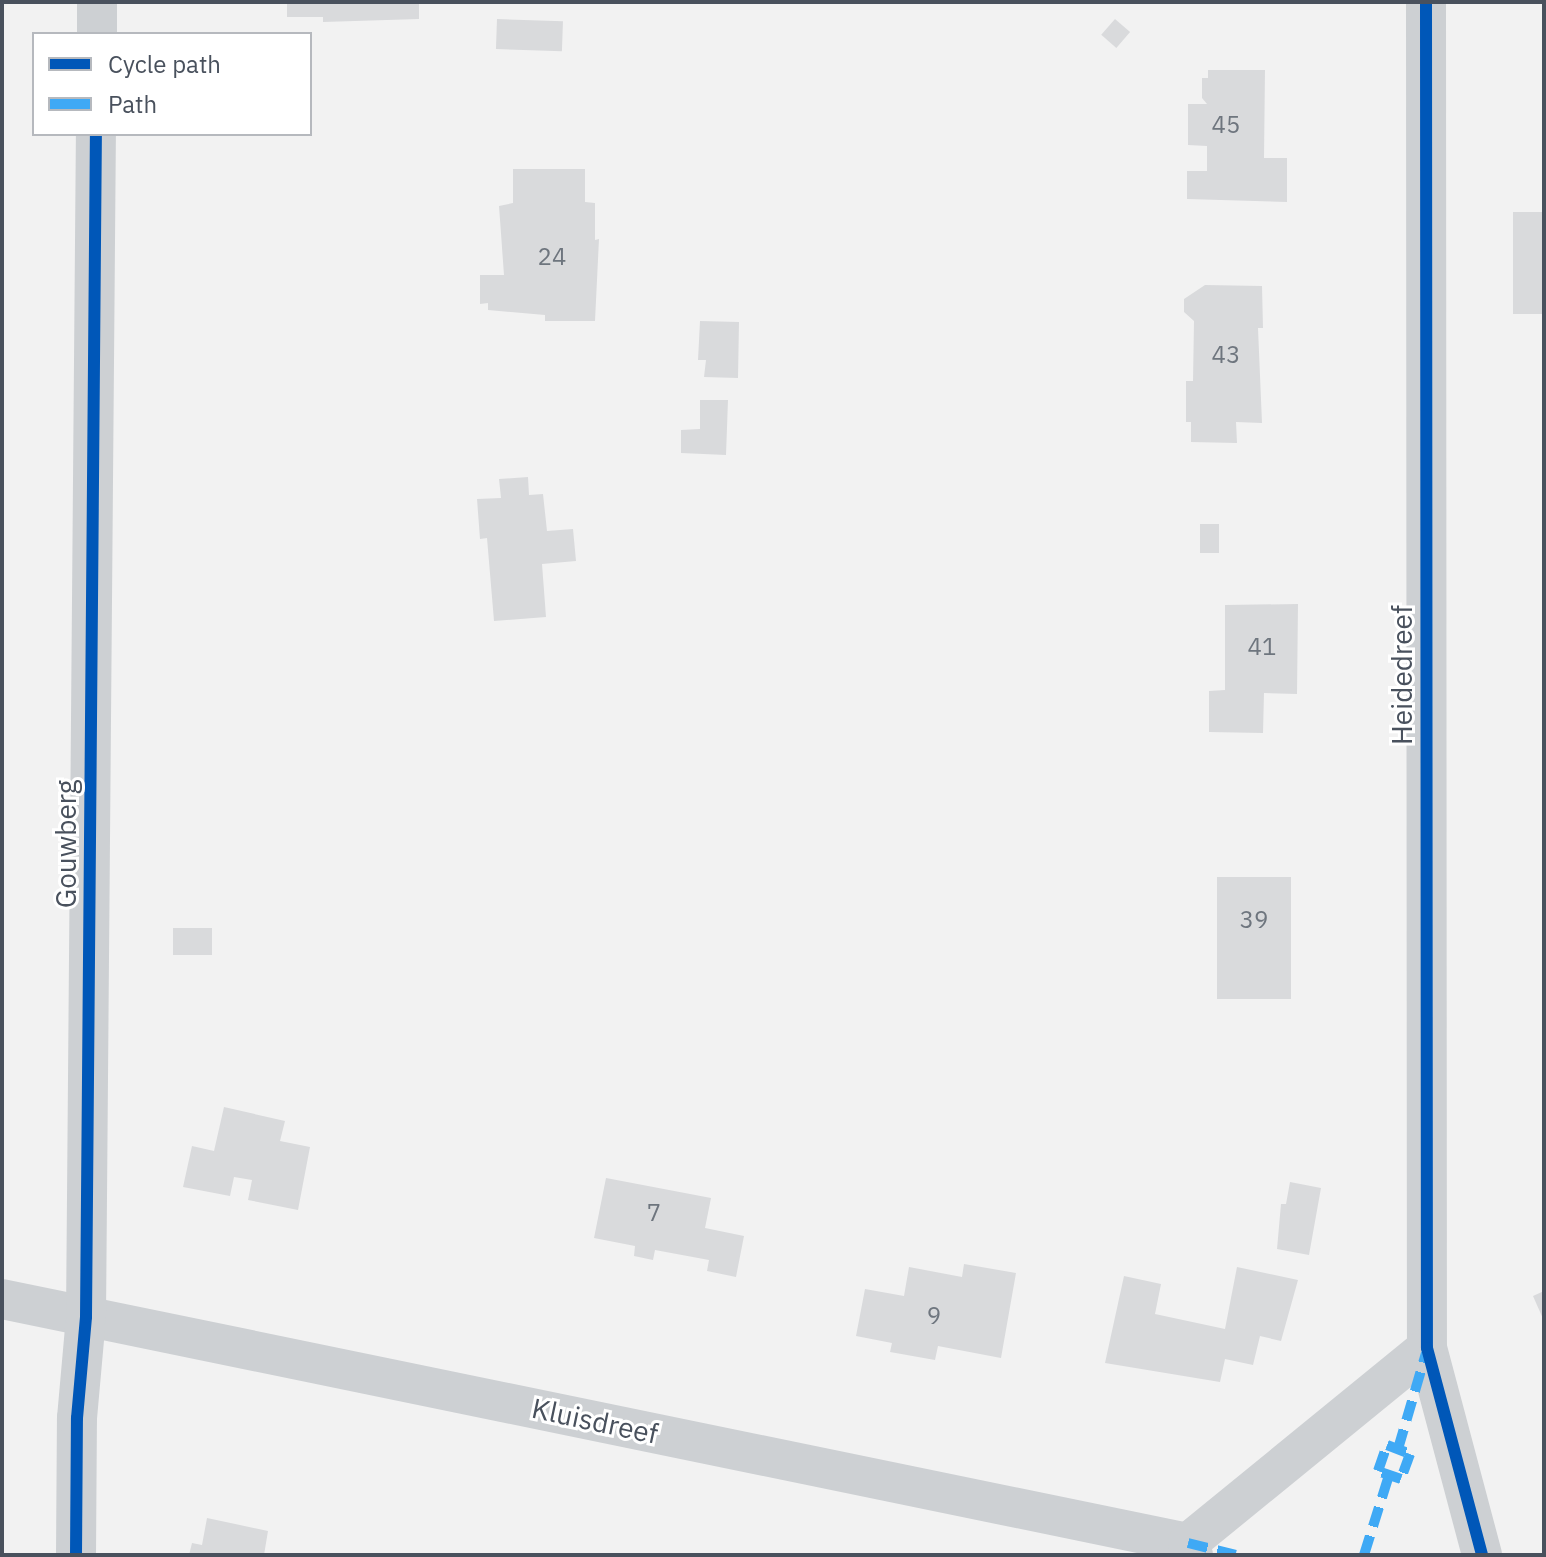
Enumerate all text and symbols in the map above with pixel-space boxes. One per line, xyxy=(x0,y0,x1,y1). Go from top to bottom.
legend xyxy=(32,32,312,136)
text: Cycle path xyxy=(108,48,221,80)
text: Path xyxy=(108,88,157,120)
house number: 45 xyxy=(1212,111,1240,139)
house number: 24 xyxy=(538,243,566,271)
house number: 43 xyxy=(1212,341,1240,369)
street label: Heidedreef xyxy=(1385,605,1419,745)
house number: 41 xyxy=(1248,633,1276,661)
street label: Gouwberg xyxy=(49,780,83,908)
house number: 39 xyxy=(1240,906,1268,934)
house number: 7 xyxy=(647,1199,661,1227)
house number: 9 xyxy=(927,1302,941,1330)
street label: Kluisdreef xyxy=(529,1391,661,1451)

